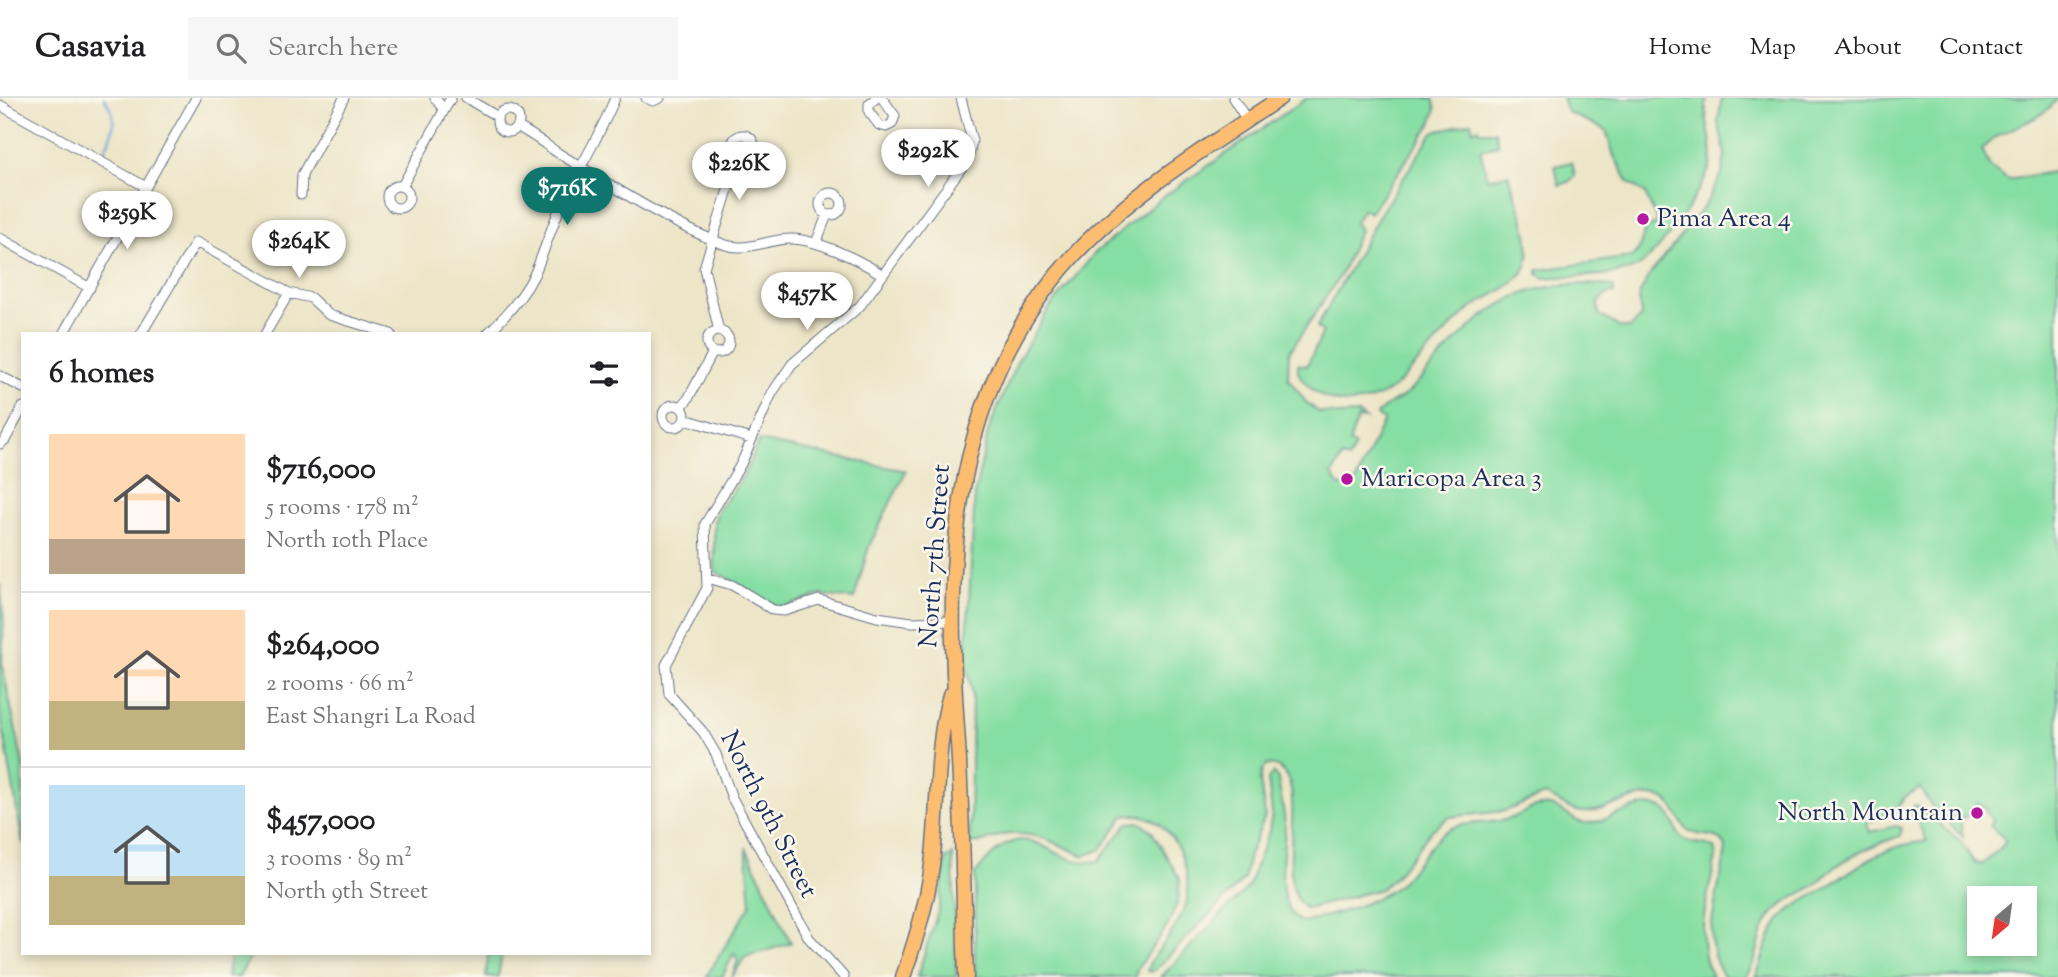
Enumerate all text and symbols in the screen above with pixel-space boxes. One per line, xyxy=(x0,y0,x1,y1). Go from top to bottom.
search box xyxy=(188,17,678,80)
text: Casavia xyxy=(35,24,146,72)
icon: search xyxy=(212,29,250,67)
text: Search here xyxy=(268,30,398,67)
text: Home xyxy=(1649,31,1712,65)
text: Map xyxy=(1750,31,1796,65)
text: About xyxy=(1834,31,1901,65)
text: Contact xyxy=(1939,31,2023,65)
pin: $292K xyxy=(879,130,977,189)
text: $292K xyxy=(897,135,959,168)
pin: $226K xyxy=(690,142,788,202)
text: $226K xyxy=(708,148,770,181)
pin: $716K xyxy=(518,167,616,227)
text: $716K xyxy=(537,173,597,206)
pin: $259K xyxy=(78,192,176,251)
text: $259K xyxy=(98,197,156,230)
place label: Pima Area 4 xyxy=(1657,201,1791,238)
marker: Pima Area 4 xyxy=(1635,211,1651,227)
pin: $264K xyxy=(250,220,348,280)
text: $264K xyxy=(268,226,330,259)
pin: $457K xyxy=(758,272,856,332)
text: $457K xyxy=(777,278,837,311)
text: 6 homes xyxy=(49,353,154,396)
icon: filters xyxy=(585,355,623,393)
text: $716,000 xyxy=(266,449,376,492)
place label: Maricopa Area 3 xyxy=(1361,461,1542,498)
icon: home xyxy=(105,462,189,546)
street label: North 7th Street xyxy=(911,463,961,649)
marker: Maricopa Area 3 xyxy=(1339,471,1355,487)
text: 5 rooms · 178 m² xyxy=(266,492,419,525)
text: North 10th Place xyxy=(266,525,428,558)
text: $264,000 xyxy=(266,625,380,668)
icon: home xyxy=(105,638,189,722)
text: 2 rooms · 66 m² xyxy=(266,668,414,701)
text: East Shangri La Road xyxy=(266,701,476,734)
street label: North 9th Street xyxy=(710,725,826,905)
place label: North Mountain xyxy=(1778,795,1963,832)
text: $457,000 xyxy=(266,800,375,843)
marker: North Mountain xyxy=(1969,805,1985,821)
icon: home xyxy=(105,813,189,897)
text: 3 rooms · 89 m² xyxy=(266,843,412,876)
text: North 9th Street xyxy=(266,876,428,909)
north arrow xyxy=(1967,886,2037,956)
map controls xyxy=(1967,886,2037,956)

